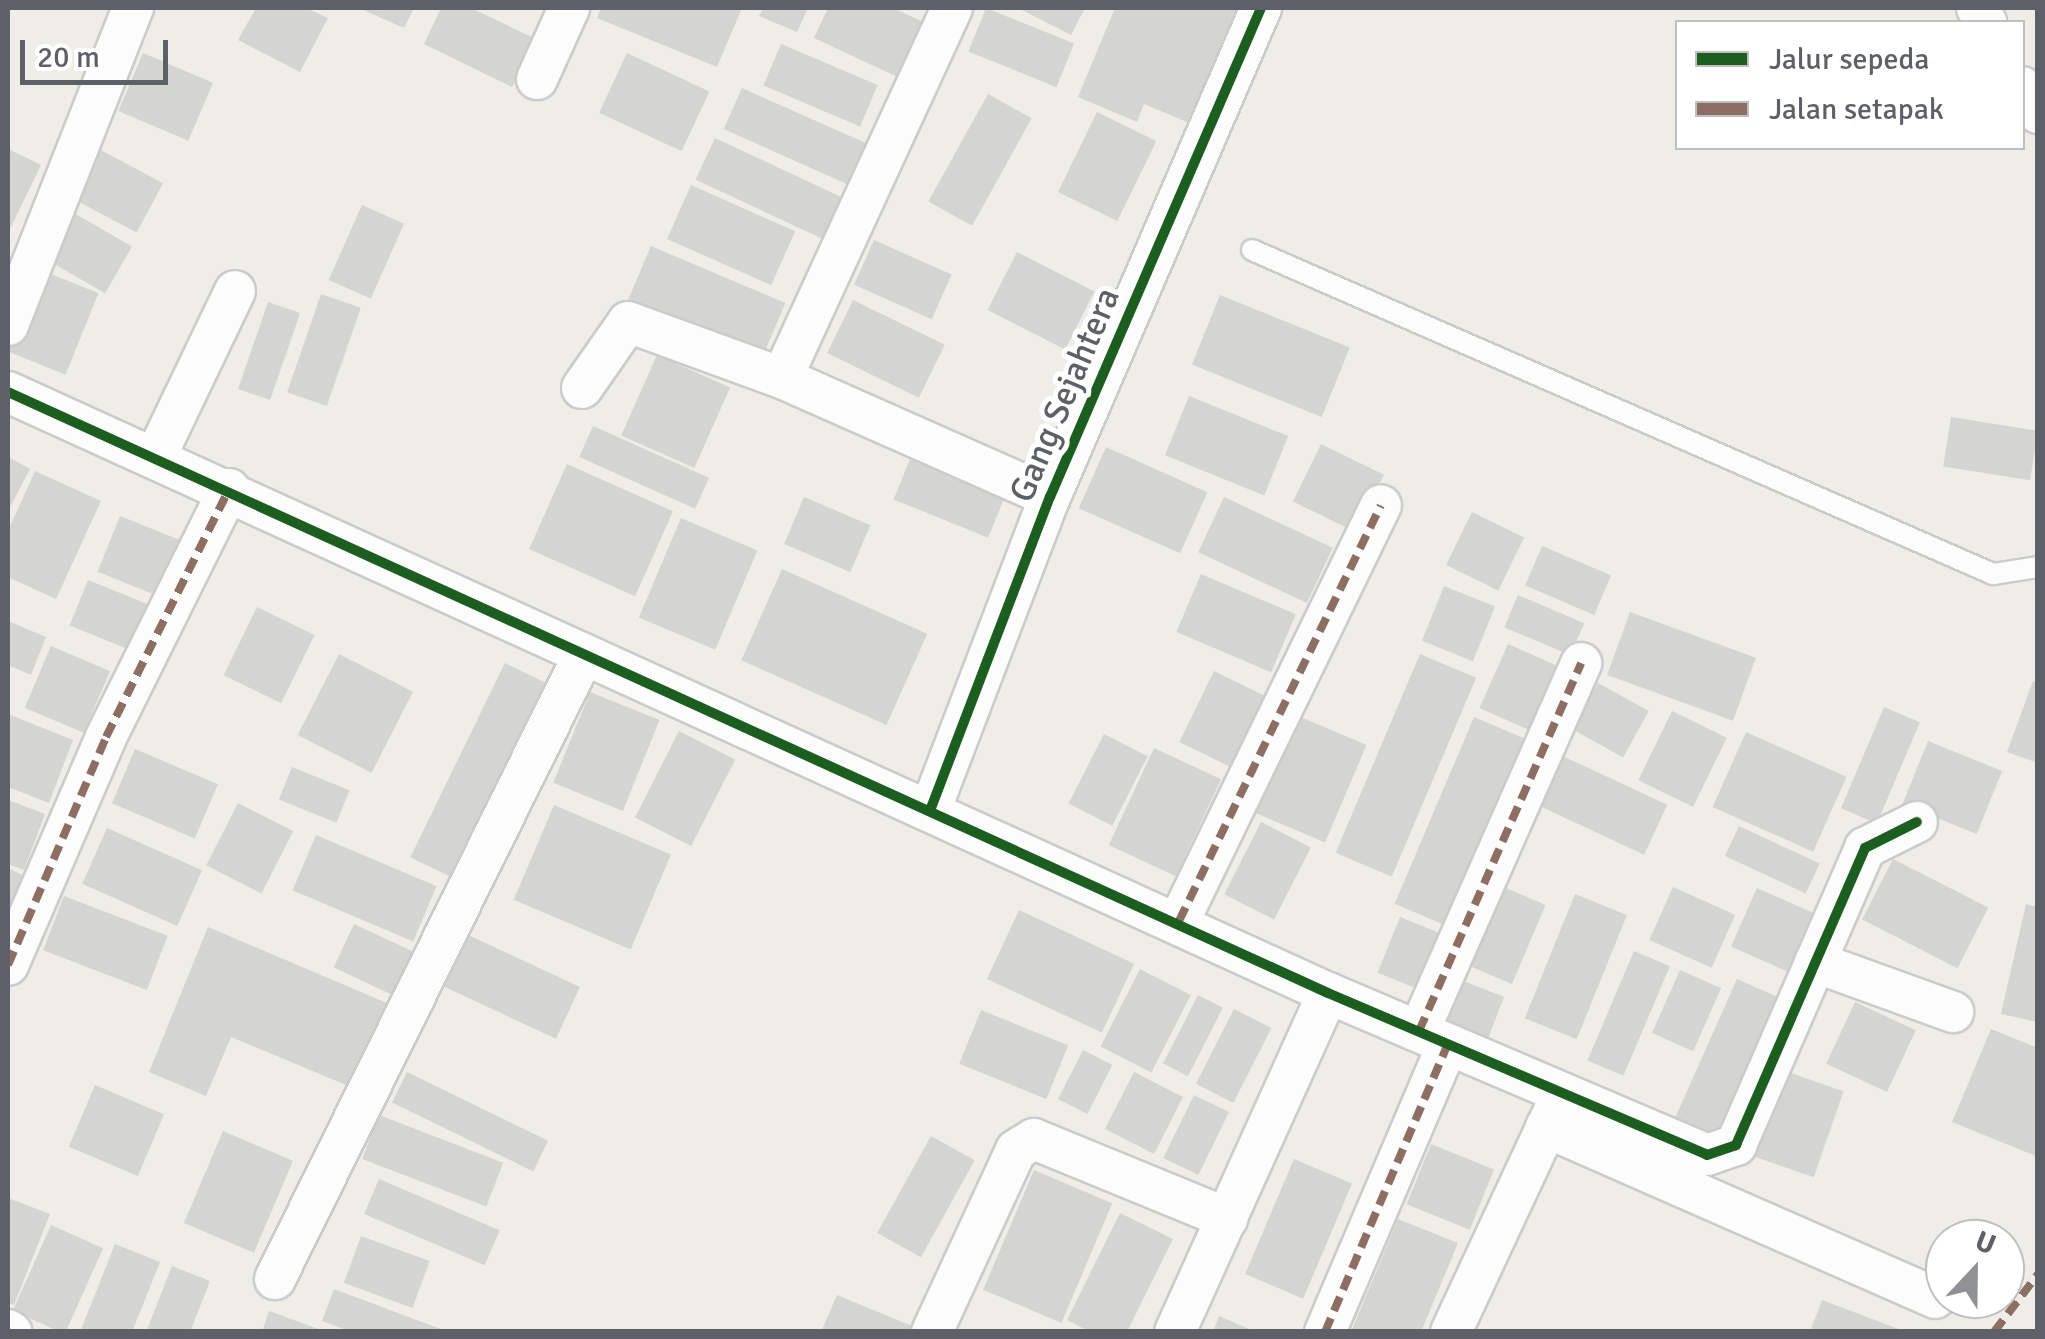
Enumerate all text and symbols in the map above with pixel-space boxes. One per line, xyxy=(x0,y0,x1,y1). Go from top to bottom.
scale bar xyxy=(25,20,172,82)
legend xyxy=(1675,20,2025,150)
text: 20 m xyxy=(37,39,100,76)
text: Jalur sepeda xyxy=(1769,41,1930,78)
text: Jalan setapak xyxy=(1769,91,1944,128)
street label: Gang Sejahtera xyxy=(1001,281,1129,509)
north arrow xyxy=(1925,1219,2025,1319)
text: U xyxy=(1970,1224,2001,1262)

